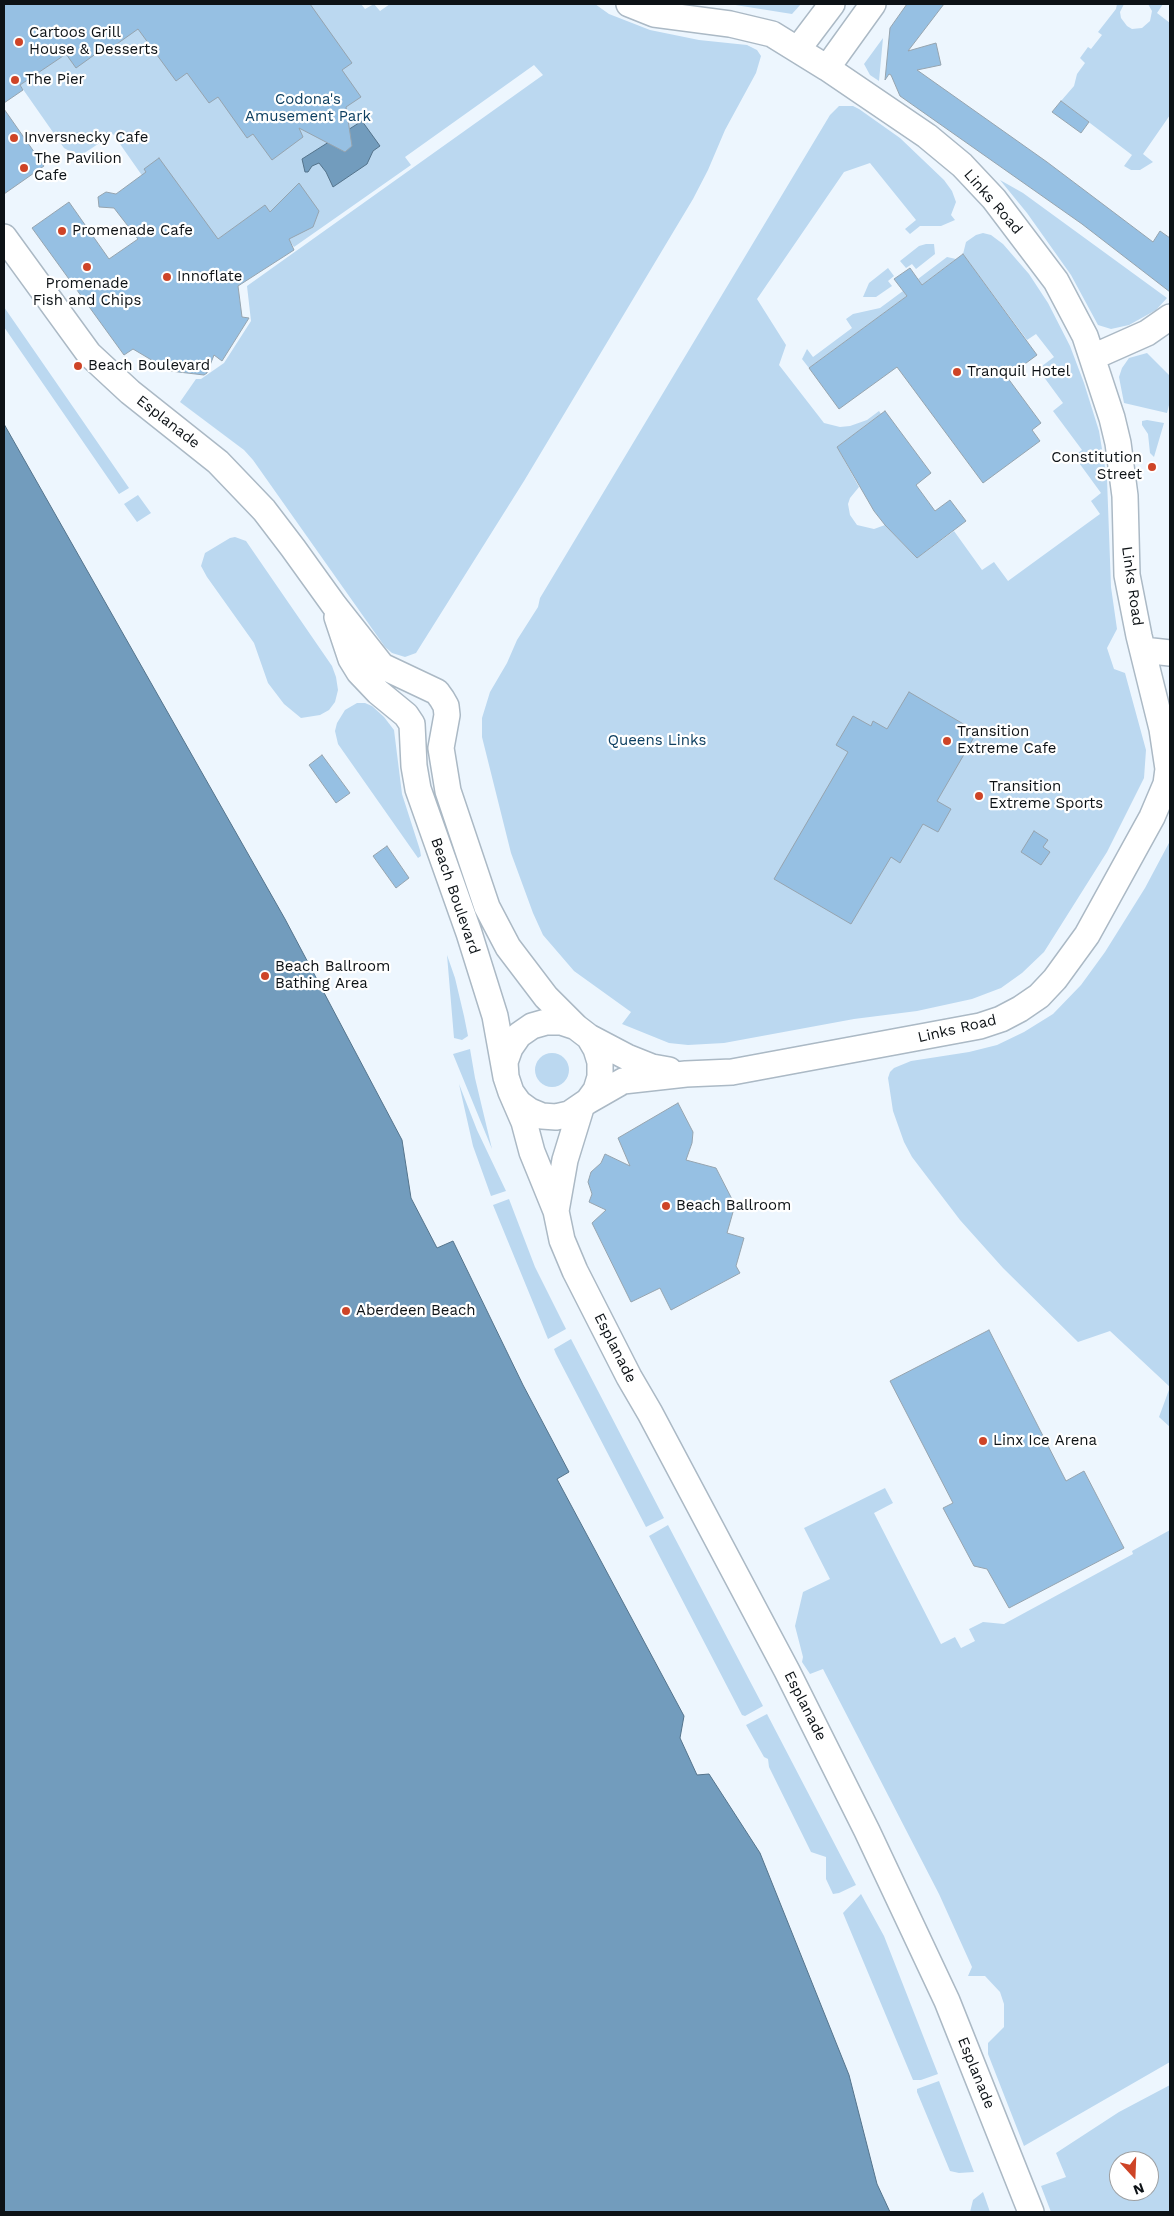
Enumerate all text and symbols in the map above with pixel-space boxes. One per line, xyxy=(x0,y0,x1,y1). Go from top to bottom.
place label: Cartoos Grill House & Desserts xyxy=(29,24,158,59)
marker: Cartoos Grill House & Desserts xyxy=(13,36,25,48)
place label: The Pier xyxy=(25,71,85,89)
marker: The Pier xyxy=(9,74,21,86)
park label: Codona's Amusement Park xyxy=(245,91,371,126)
place label: Inversnecky Cafe xyxy=(24,129,148,147)
marker: Inversnecky Cafe xyxy=(8,132,20,144)
place label: The Pavilion Cafe xyxy=(34,150,122,185)
marker: The Pavilion Cafe xyxy=(18,162,30,174)
street label: Links Road xyxy=(960,166,1026,238)
place label: Promenade Cafe xyxy=(72,222,193,240)
marker: Promenade Cafe xyxy=(56,225,68,237)
marker: Promenade Fish and Chips xyxy=(81,261,93,273)
place label: Innoflate xyxy=(177,268,242,286)
marker: Innoflate xyxy=(161,271,173,283)
place label: Promenade Fish and Chips xyxy=(33,275,141,310)
place label: Beach Boulevard xyxy=(88,357,210,375)
marker: Beach Boulevard xyxy=(72,360,84,372)
place label: Tranquil Hotel xyxy=(967,363,1070,381)
marker: Tranquil Hotel xyxy=(951,366,963,378)
street label: Esplanade xyxy=(133,392,203,452)
place label: Constitution Street xyxy=(1051,449,1142,484)
marker: Constitution Street xyxy=(1146,461,1158,473)
street label: Links Road xyxy=(1118,545,1146,627)
place label: Transition Extreme Cafe xyxy=(957,723,1056,758)
park label: Queens Links xyxy=(608,732,706,750)
marker: Transition Extreme Cafe xyxy=(941,735,953,747)
place label: Transition Extreme Sports xyxy=(989,778,1103,813)
marker: Transition Extreme Sports xyxy=(973,790,985,802)
street label: Beach Boulevard xyxy=(427,835,483,957)
place label: Beach Ballroom Bathing Area xyxy=(275,958,390,993)
marker: Beach Ballroom Bathing Area xyxy=(259,970,271,982)
street label: Links Road xyxy=(916,1011,998,1047)
place label: Beach Ballroom xyxy=(676,1197,791,1215)
marker: Beach Ballroom xyxy=(660,1200,672,1212)
place label: Aberdeen Beach xyxy=(356,1302,476,1320)
marker: Aberdeen Beach xyxy=(340,1305,352,1317)
street label: Esplanade xyxy=(590,1310,640,1386)
place label: Linx Ice Arena xyxy=(993,1432,1097,1450)
marker: Linx Ice Arena xyxy=(977,1435,989,1447)
street label: Esplanade xyxy=(780,1668,830,1744)
street label: Esplanade xyxy=(953,2034,999,2112)
north arrow xyxy=(1109,2151,1159,2201)
text: N xyxy=(1131,2180,1146,2198)

